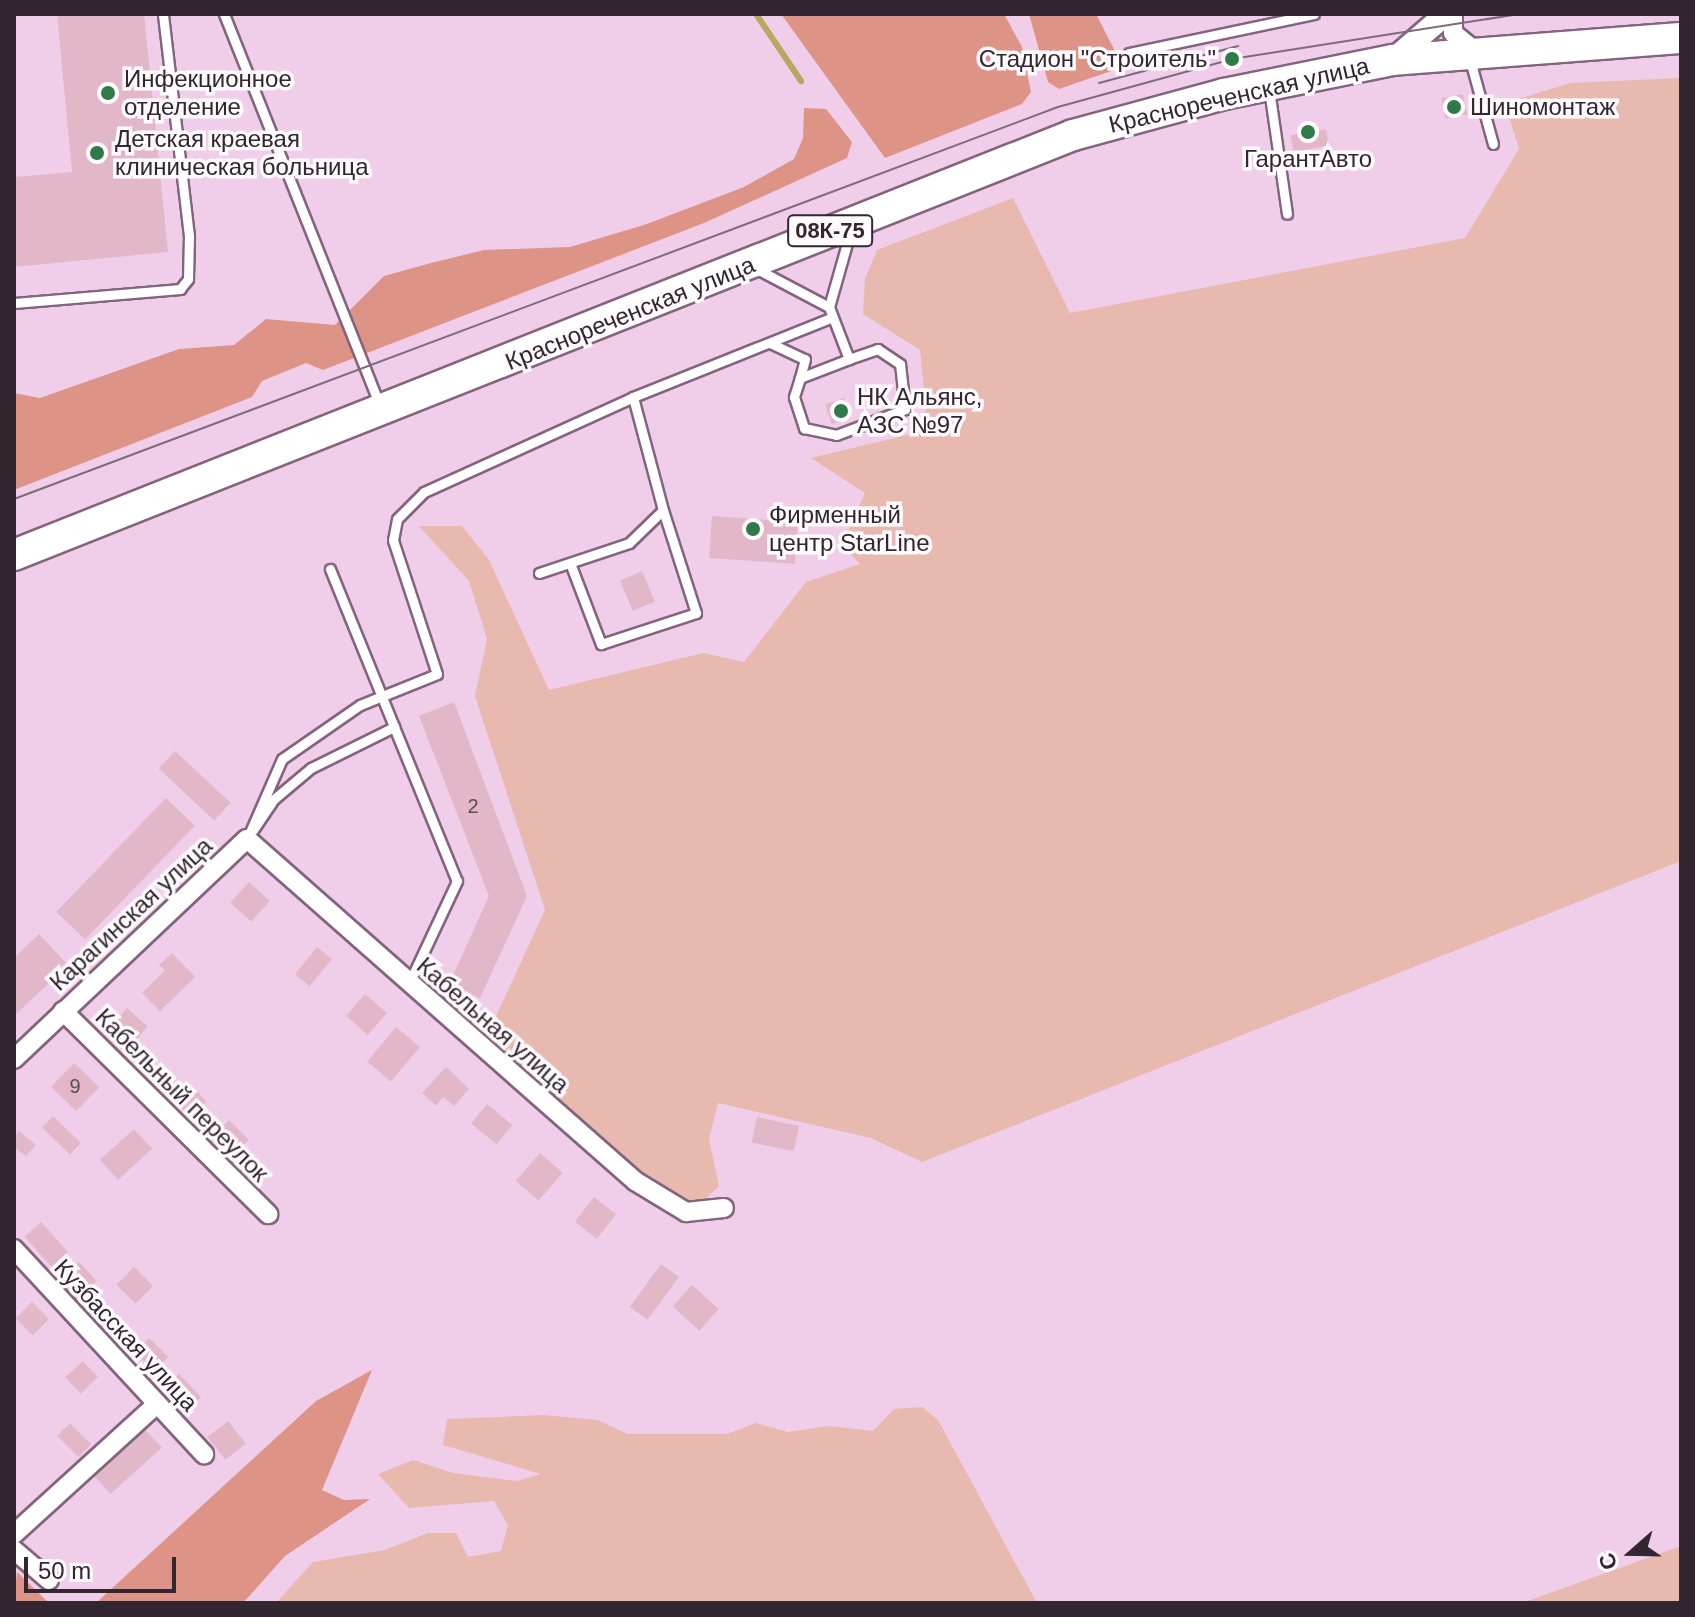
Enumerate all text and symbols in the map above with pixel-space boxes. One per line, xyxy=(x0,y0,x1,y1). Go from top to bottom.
place label: Стадион "Строитель" xyxy=(979,45,1216,73)
marker: Стадион "Строитель" xyxy=(1223,50,1241,68)
street label: Краснореченская улица xyxy=(1106,51,1372,139)
place label: Инфекционное отделение xyxy=(124,65,292,121)
marker: Инфекционное отделение xyxy=(99,84,117,102)
place label: Шиномонтаж xyxy=(1470,93,1615,121)
marker: Шиномонтаж xyxy=(1445,98,1463,116)
marker: ГарантАвто xyxy=(1299,123,1317,141)
place label: Детская краевая клиническая больница xyxy=(115,125,369,181)
marker: Детская краевая клиническая больница xyxy=(86,142,108,164)
place label: ГарантАвто xyxy=(1244,145,1372,173)
road number: 08К-75 xyxy=(786,213,874,249)
street label: Краснореченская улица xyxy=(501,250,759,376)
place label: НК Альянс, АЗС №97 xyxy=(857,383,982,439)
marker: НК Альянс, АЗС №97 xyxy=(832,402,850,420)
place label: Фирменный центр StarLine xyxy=(769,501,929,557)
marker: Фирменный центр StarLine xyxy=(744,520,762,538)
house number: 2 xyxy=(467,794,479,818)
street label: Карагинская улица xyxy=(44,831,218,997)
street label: Кабельная улица xyxy=(411,951,575,1099)
street label: Кабельный переулок xyxy=(90,1003,274,1187)
house number: 9 xyxy=(69,1074,81,1098)
street label: Кузбасская улица xyxy=(48,1253,204,1417)
north arrow xyxy=(1591,1513,1671,1593)
scale bar xyxy=(28,1541,180,1591)
text: С xyxy=(1594,1550,1622,1573)
text: 50 m xyxy=(38,1557,91,1584)

